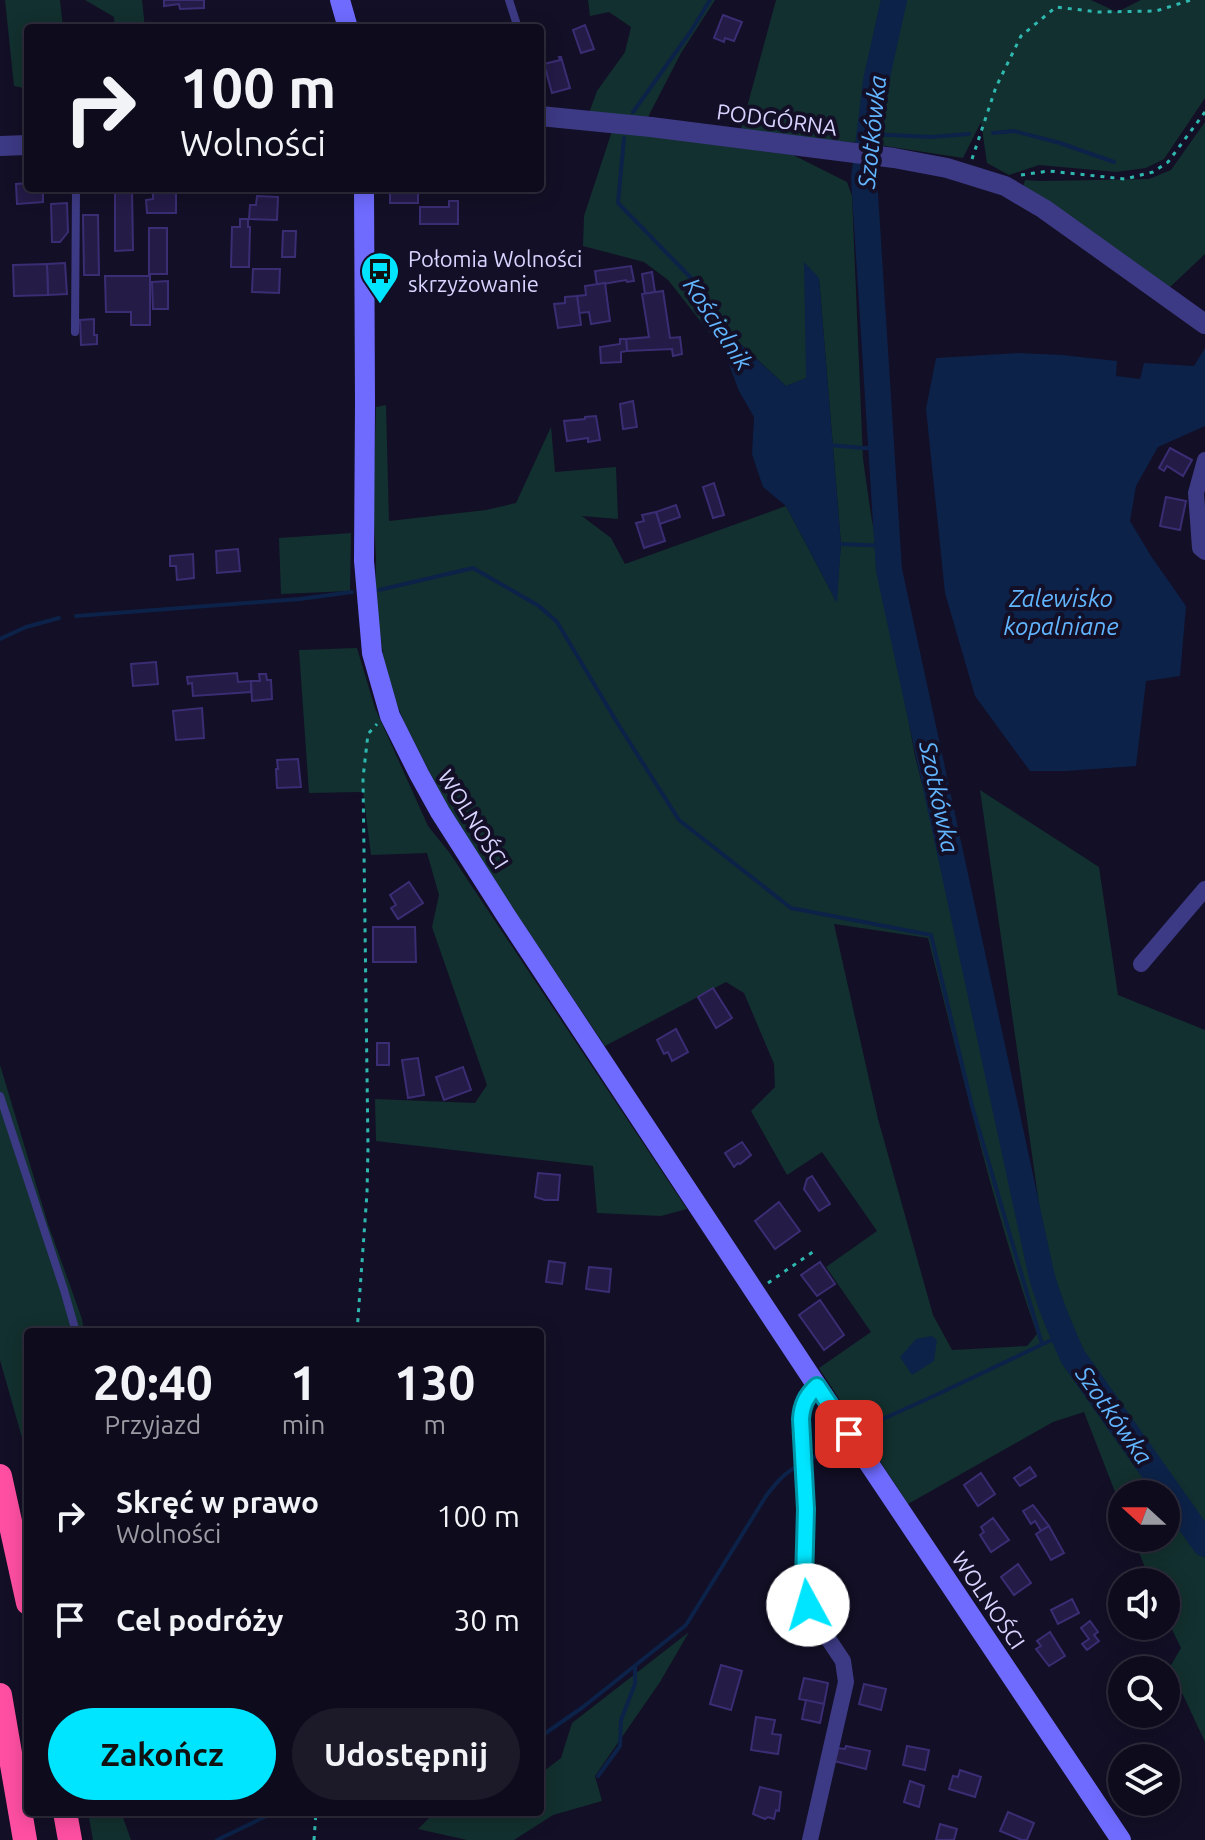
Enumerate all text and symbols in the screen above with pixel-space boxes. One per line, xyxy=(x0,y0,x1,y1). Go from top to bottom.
icon: right xyxy=(48,56,152,160)
text: 100 m xyxy=(180,56,336,119)
water label: Szotkówka xyxy=(853,74,891,191)
street label: PODGÓRNA xyxy=(715,97,840,140)
text: Wolności xyxy=(180,122,326,163)
place label: Połomia Wolności skrzyżowanie xyxy=(408,246,582,296)
bus stop icon: Połomia Wolności skrzyżowanie xyxy=(359,250,401,305)
water label: Kościelnik xyxy=(678,273,758,376)
water label: Zalewisko kopalniane xyxy=(1003,585,1119,640)
water label: Szotkówka xyxy=(914,738,964,855)
street label: WOLNOŚCI xyxy=(434,764,515,873)
text: 20:40 xyxy=(93,1355,213,1409)
text: 1 xyxy=(290,1355,317,1409)
text: 130 xyxy=(394,1355,475,1409)
water label: Szotkówka xyxy=(1070,1360,1158,1469)
pin xyxy=(815,1400,883,1468)
text: Przyjazd xyxy=(105,1410,201,1439)
text: min xyxy=(282,1410,325,1439)
text: m xyxy=(423,1410,446,1439)
icon: arrive xyxy=(827,1412,871,1456)
north arrow xyxy=(1108,1480,1180,1552)
map controls xyxy=(1108,1480,1180,1816)
text: Skręć w prawo xyxy=(116,1485,319,1519)
icon: right xyxy=(48,1494,92,1538)
text: 100 m xyxy=(436,1499,520,1533)
text: Wolności xyxy=(116,1519,221,1548)
street label: WOLNOŚCI xyxy=(947,1546,1032,1653)
position arrow xyxy=(766,1563,850,1647)
button: sound xyxy=(1108,1568,1180,1640)
icon: arrive xyxy=(48,1598,92,1642)
text: Cel podróży xyxy=(116,1603,283,1637)
text: 30 m xyxy=(453,1603,520,1637)
button: search xyxy=(1108,1656,1180,1728)
button: Zakończ xyxy=(48,1708,276,1800)
button: Udostępnij xyxy=(292,1708,520,1800)
button: layers xyxy=(1108,1744,1180,1816)

